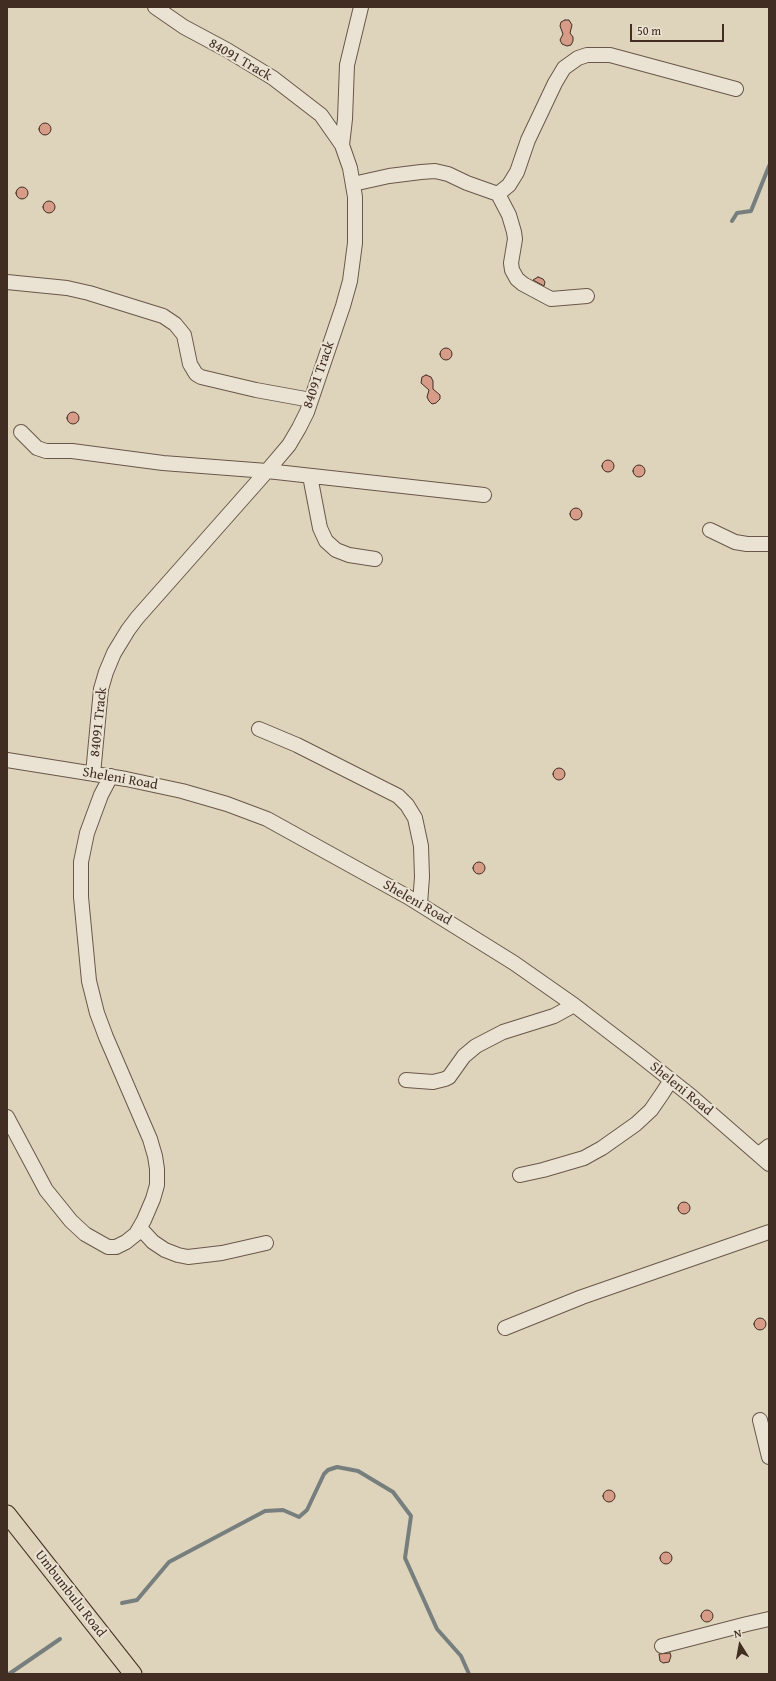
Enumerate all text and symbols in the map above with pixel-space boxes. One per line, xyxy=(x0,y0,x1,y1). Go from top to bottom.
scale bar xyxy=(632,16,726,42)
text: 50 m xyxy=(637,22,661,39)
street label: 84091 Track xyxy=(205,35,275,85)
street label: 84091 Track xyxy=(300,339,338,411)
street label: 84091 Track xyxy=(87,686,111,758)
street label: Sheleni Road xyxy=(81,764,159,794)
street label: Sheleni Road xyxy=(380,877,454,929)
street label: Sheleni Road xyxy=(646,1059,716,1119)
street label: Umbumbulu Road xyxy=(31,1547,109,1641)
north arrow xyxy=(720,1625,760,1665)
text: N xyxy=(733,1625,743,1642)

